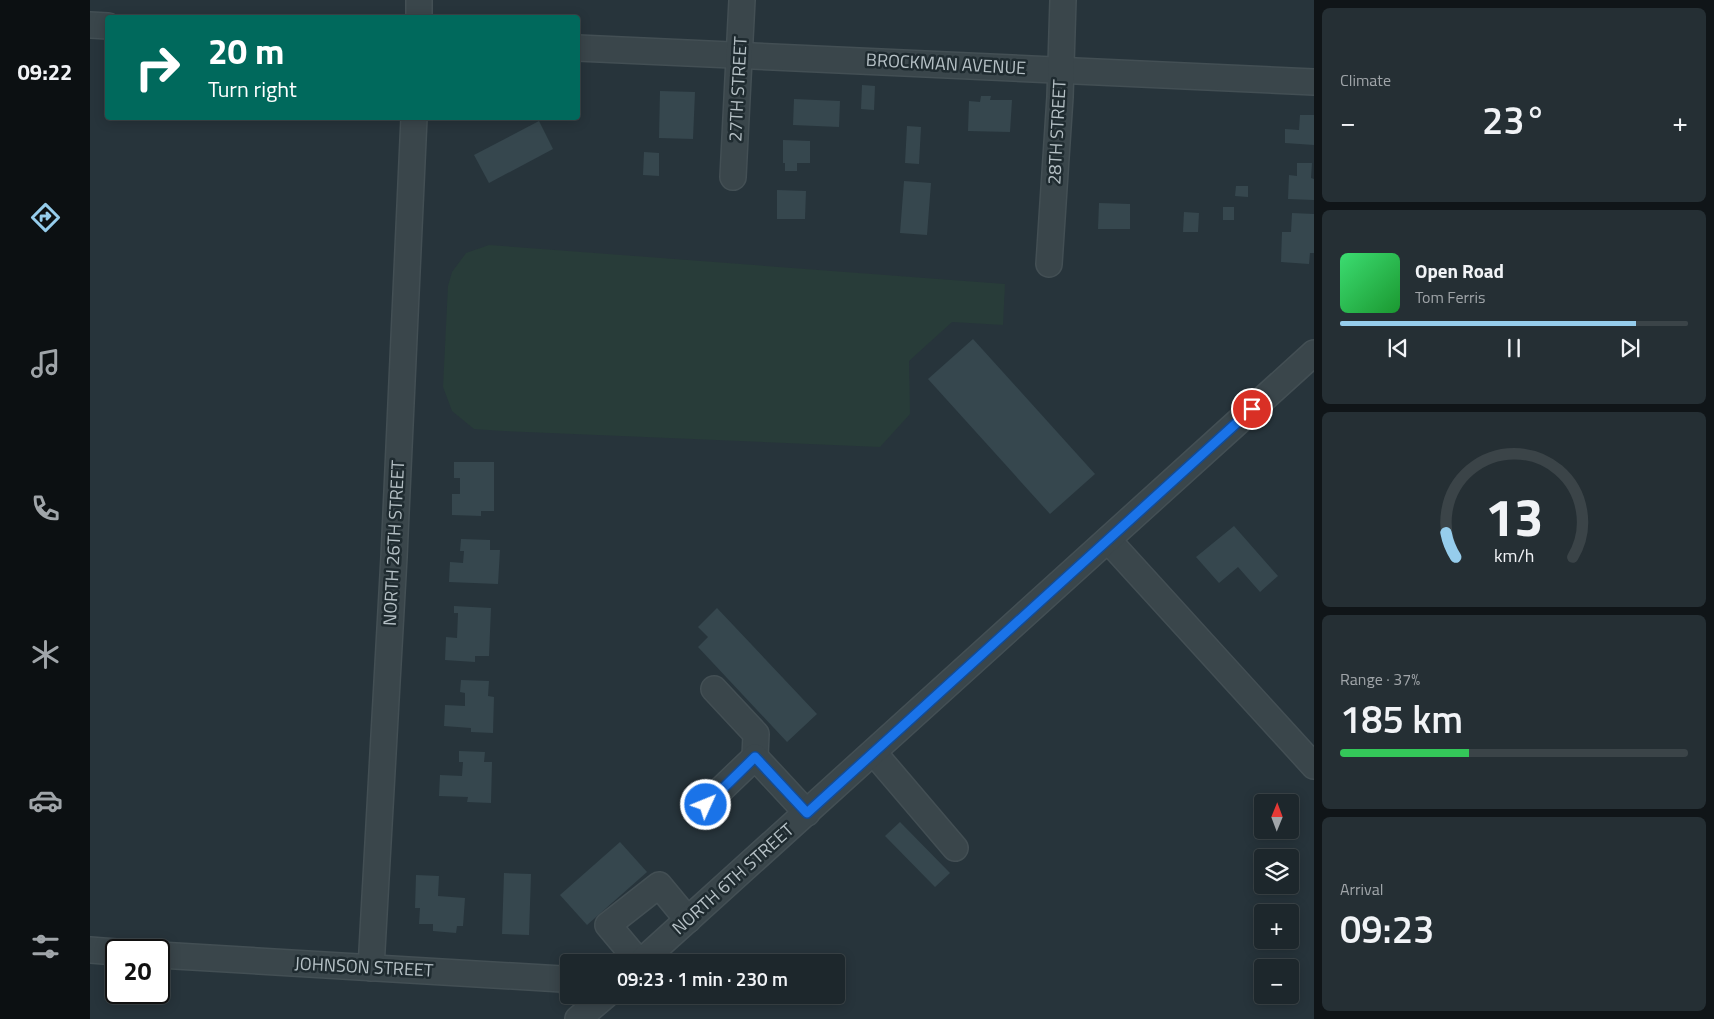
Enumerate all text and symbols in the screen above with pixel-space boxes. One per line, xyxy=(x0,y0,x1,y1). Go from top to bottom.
text: 20 m xyxy=(208,24,284,78)
icon: right xyxy=(125,35,190,100)
street label: 27TH STREET xyxy=(721,35,754,142)
street label: BROCKMAN AVENUE xyxy=(865,46,1027,81)
text: 09:22 xyxy=(18,55,72,89)
text: Climate xyxy=(1340,68,1391,92)
text: Turn right xyxy=(208,72,297,106)
street label: 28TH STREET xyxy=(1040,78,1073,185)
text: 23° xyxy=(1482,91,1546,149)
text: − xyxy=(1340,100,1356,143)
text: + xyxy=(1672,100,1688,143)
icon: directions xyxy=(28,200,63,235)
text: Open Road xyxy=(1415,256,1504,285)
text: Tom Ferris xyxy=(1415,285,1486,309)
icon: previous xyxy=(1384,334,1412,362)
icon: pause xyxy=(1500,334,1528,362)
icon: next xyxy=(1616,334,1644,362)
icon: music xyxy=(28,346,63,381)
pin xyxy=(1231,388,1273,430)
icon: arrive xyxy=(1238,395,1266,423)
street label: NORTH 26TH STREET xyxy=(376,459,411,627)
text: 13 xyxy=(1485,477,1543,556)
icon: phone xyxy=(28,491,63,526)
text: km/h xyxy=(1494,542,1534,569)
icon: climate xyxy=(28,637,63,672)
text: Range · 37% xyxy=(1340,667,1420,691)
text: 185 km xyxy=(1340,690,1463,748)
position arrow xyxy=(679,778,731,830)
icon: car xyxy=(28,783,63,818)
north arrow xyxy=(1254,794,1299,839)
map controls xyxy=(1254,794,1299,1004)
street label: NORTH 6TH STREET xyxy=(666,816,800,941)
button: layers xyxy=(1254,849,1299,894)
text: Arrival xyxy=(1340,877,1383,901)
text: 09:23 xyxy=(1340,900,1434,958)
button: + xyxy=(1254,904,1299,949)
icon: filters xyxy=(28,929,63,964)
speed limit sign: 20 xyxy=(105,939,170,1004)
street label: JOHNSON STREET xyxy=(294,949,435,984)
button: − xyxy=(1254,959,1299,1004)
text: 09:23 · 1 min · 230 m xyxy=(617,964,788,993)

